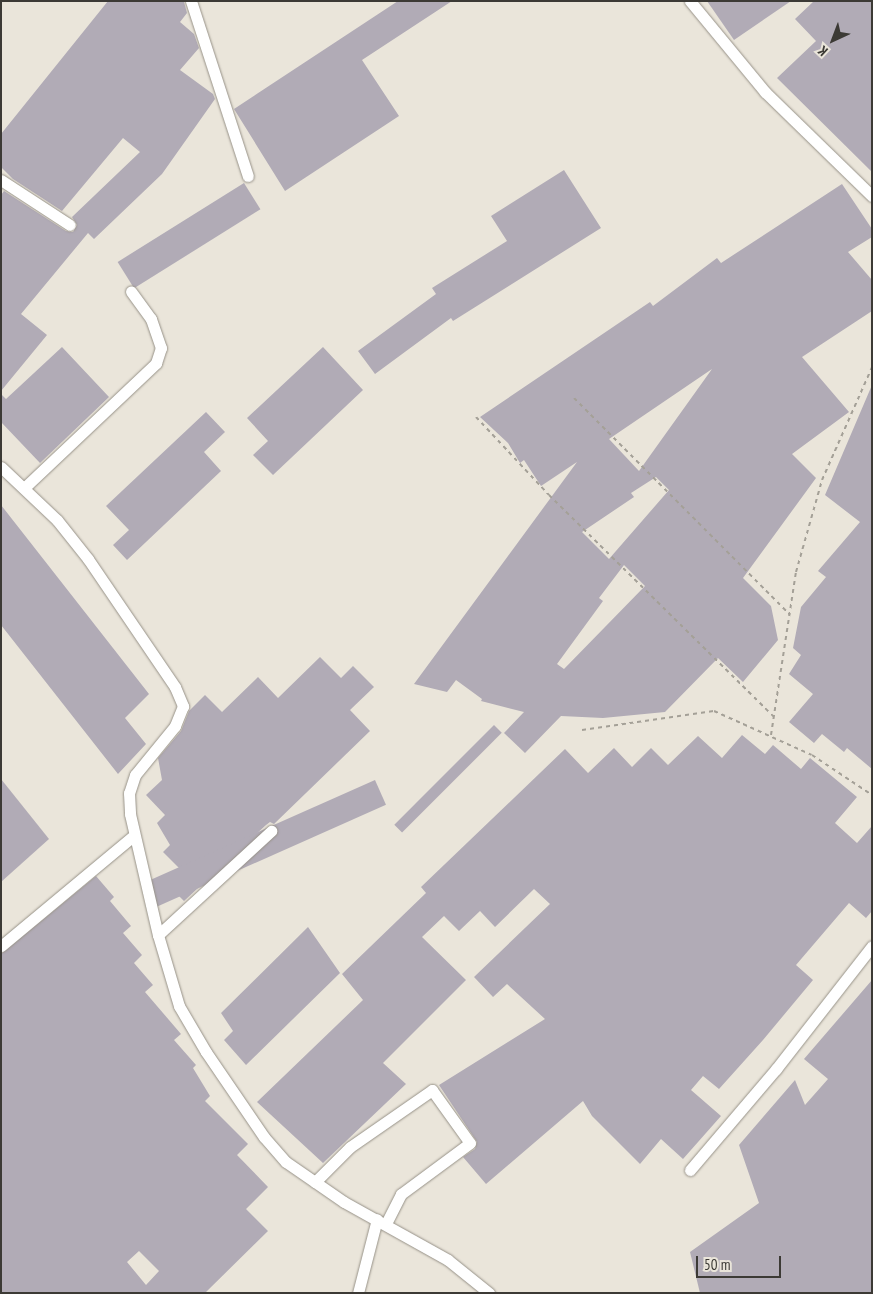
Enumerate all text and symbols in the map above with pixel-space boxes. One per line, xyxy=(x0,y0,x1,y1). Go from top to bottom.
north arrow xyxy=(808,15,858,65)
text: K xyxy=(814,42,832,60)
scale bar xyxy=(698,1246,783,1278)
text: 50 m xyxy=(704,1255,730,1274)

